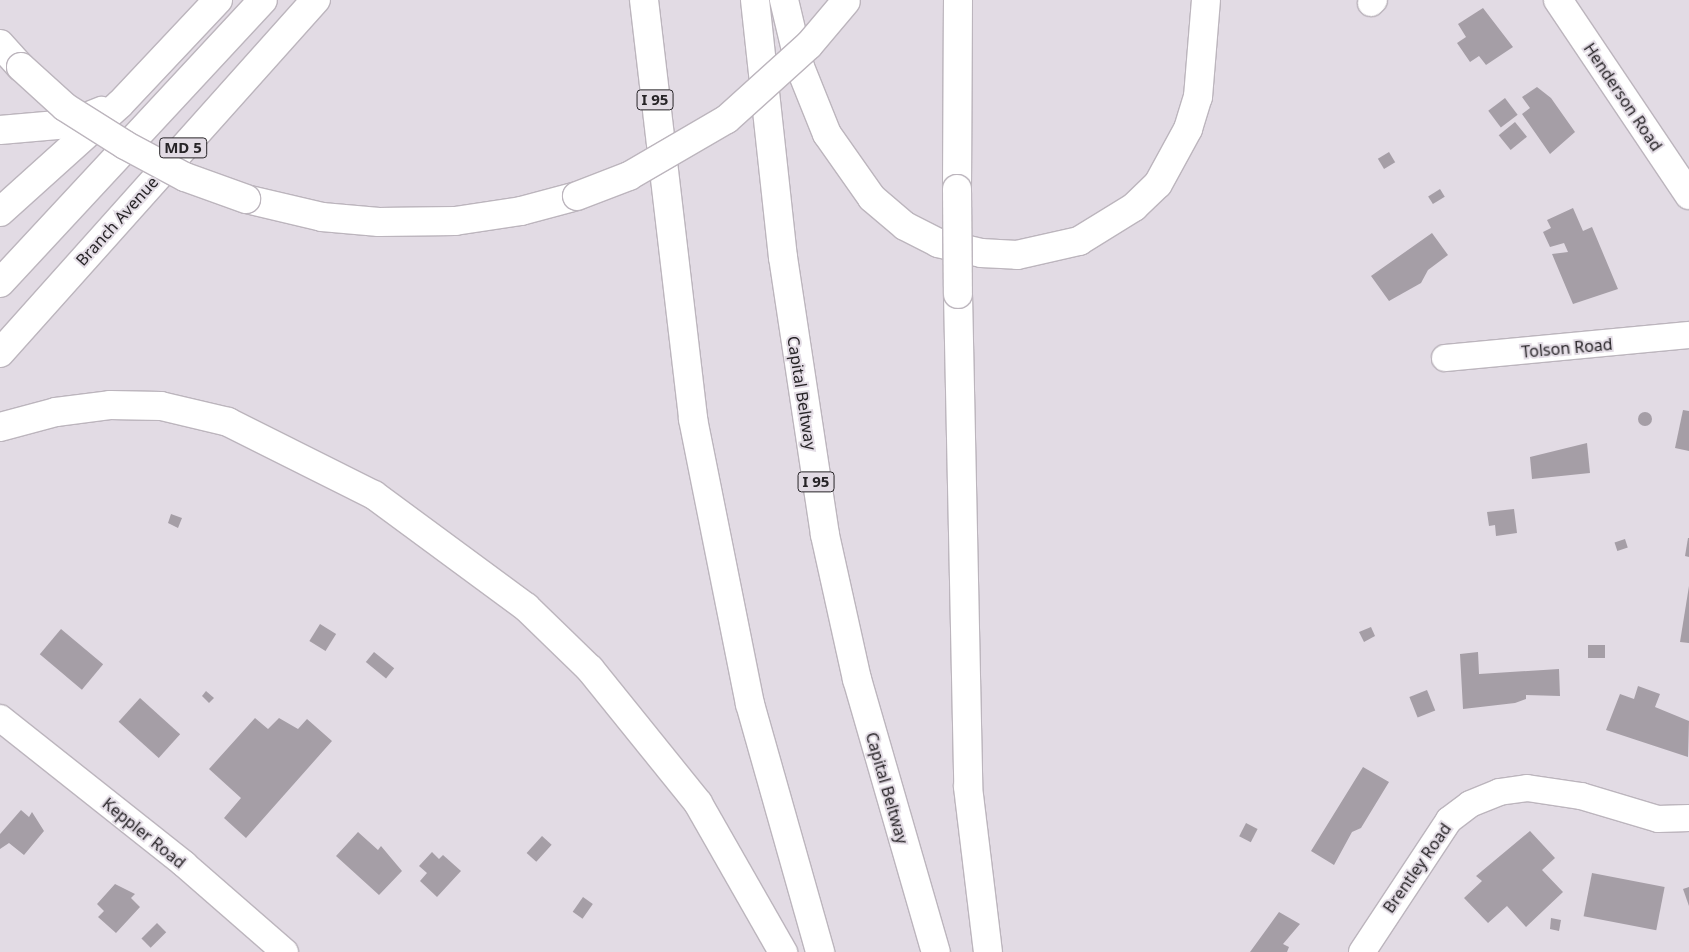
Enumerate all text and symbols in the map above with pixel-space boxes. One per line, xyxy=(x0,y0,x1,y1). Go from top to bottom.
street label: Henderson Road xyxy=(1580,39,1666,155)
road number: I 95 xyxy=(636,88,674,112)
road number: MD 5 xyxy=(158,136,208,160)
street label: Branch Avenue xyxy=(72,172,162,270)
street label: Tolson Road xyxy=(1521,334,1613,362)
street label: Capital Beltway xyxy=(784,335,820,451)
road number: I 95 xyxy=(797,470,835,494)
street label: Capital Beltway xyxy=(862,730,912,846)
street label: Keppler Road xyxy=(99,794,189,872)
street label: Brentley Road xyxy=(1379,819,1455,917)

